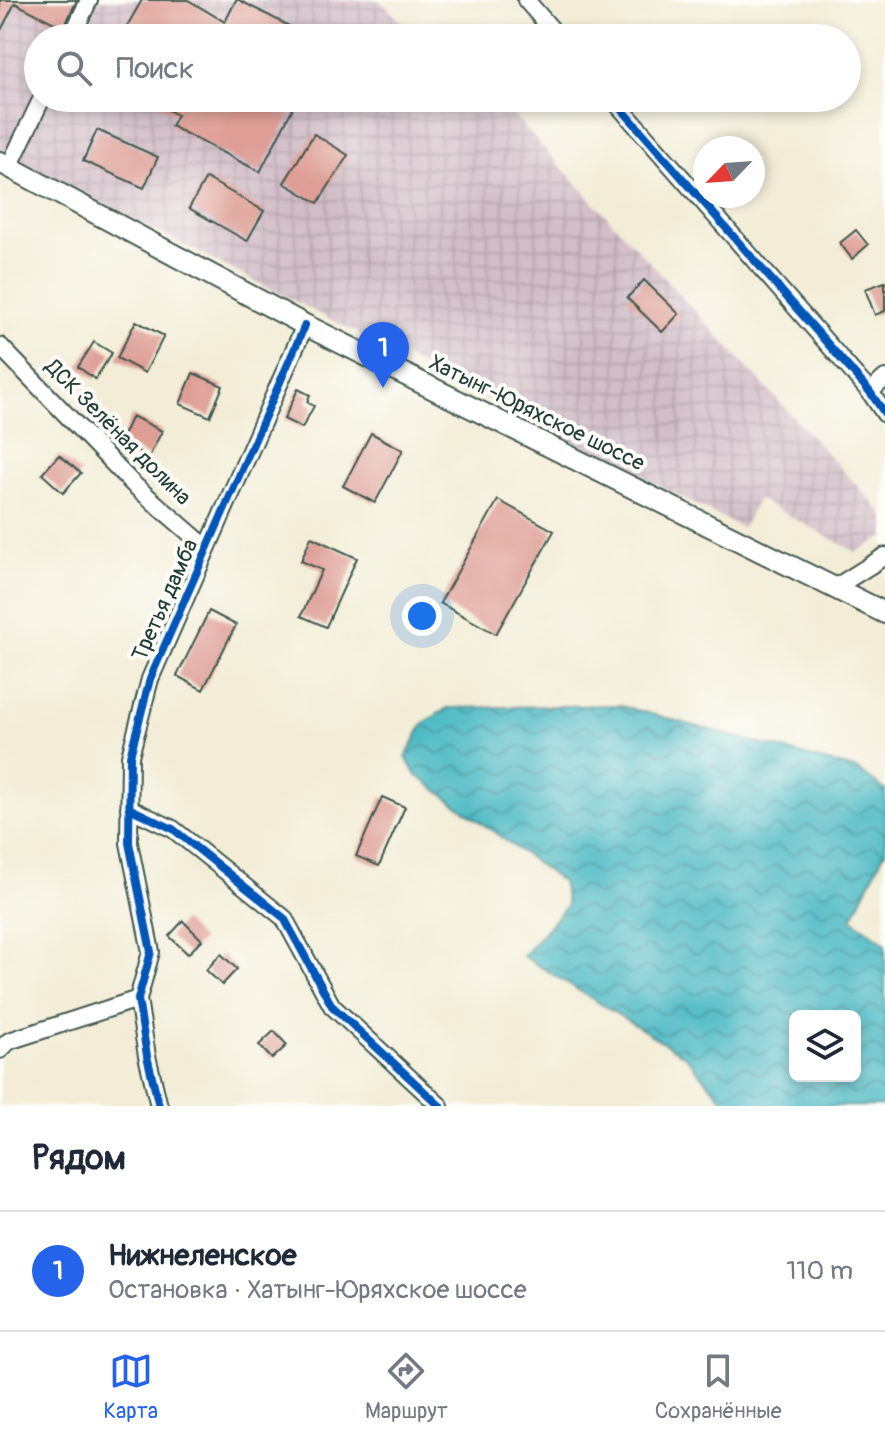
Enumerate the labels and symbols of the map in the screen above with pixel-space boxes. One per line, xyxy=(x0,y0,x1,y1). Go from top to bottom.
north arrow xyxy=(693,136,765,208)
pin: 1 xyxy=(357,322,409,388)
street label: Хатынг-Юряхское шоссе xyxy=(425,349,649,477)
street label: ДСК Зелёная долина xyxy=(38,352,197,511)
street label: Третья дамба xyxy=(126,535,204,665)
your location xyxy=(402,596,442,636)

